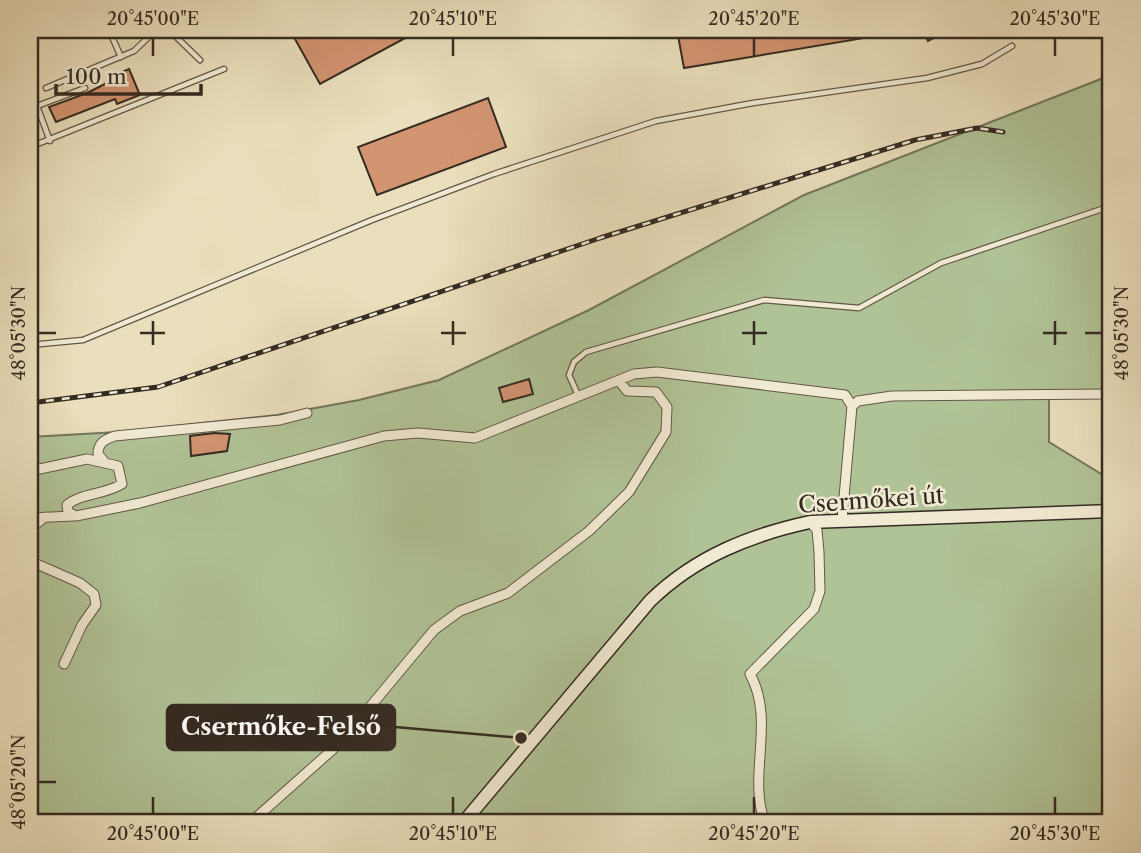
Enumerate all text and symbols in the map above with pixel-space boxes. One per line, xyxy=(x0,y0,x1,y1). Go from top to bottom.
text: 20°45'00"E xyxy=(107,8,199,30)
text: 20°45'10"E xyxy=(409,8,497,30)
text: 20°45'20"E xyxy=(708,8,800,30)
text: 20°45'30"E xyxy=(1010,8,1100,30)
scale bar xyxy=(56,52,201,96)
text: 100 m xyxy=(66,64,127,89)
text: 48°05'30"N xyxy=(8,285,30,380)
text: 48°05'30"N xyxy=(1111,285,1133,380)
street label: Csermőkei út xyxy=(797,481,945,519)
callout: Csermőke-Felső xyxy=(167,705,395,750)
text: Csermőke-Felső xyxy=(181,712,381,741)
text: 48°05'20"N xyxy=(8,734,30,830)
text: 20°45'00"E xyxy=(107,823,199,845)
text: 20°45'10"E xyxy=(409,823,497,845)
text: 20°45'20"E xyxy=(708,823,800,845)
text: 20°45'30"E xyxy=(1010,823,1100,845)

